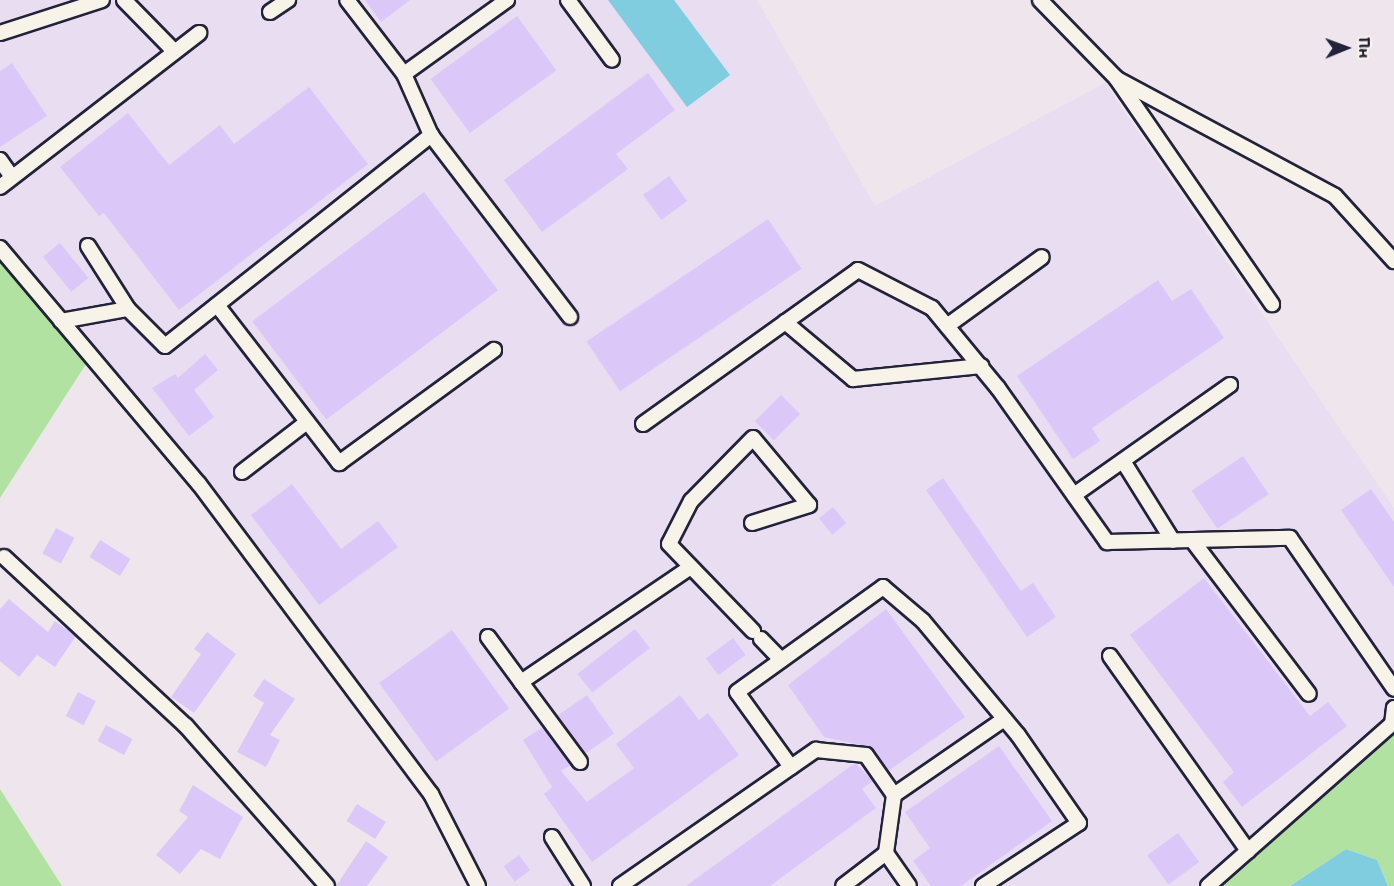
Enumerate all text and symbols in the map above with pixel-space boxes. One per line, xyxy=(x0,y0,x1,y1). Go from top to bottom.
north arrow xyxy=(1316,18,1376,78)
text: Пн xyxy=(1354,37,1375,58)

